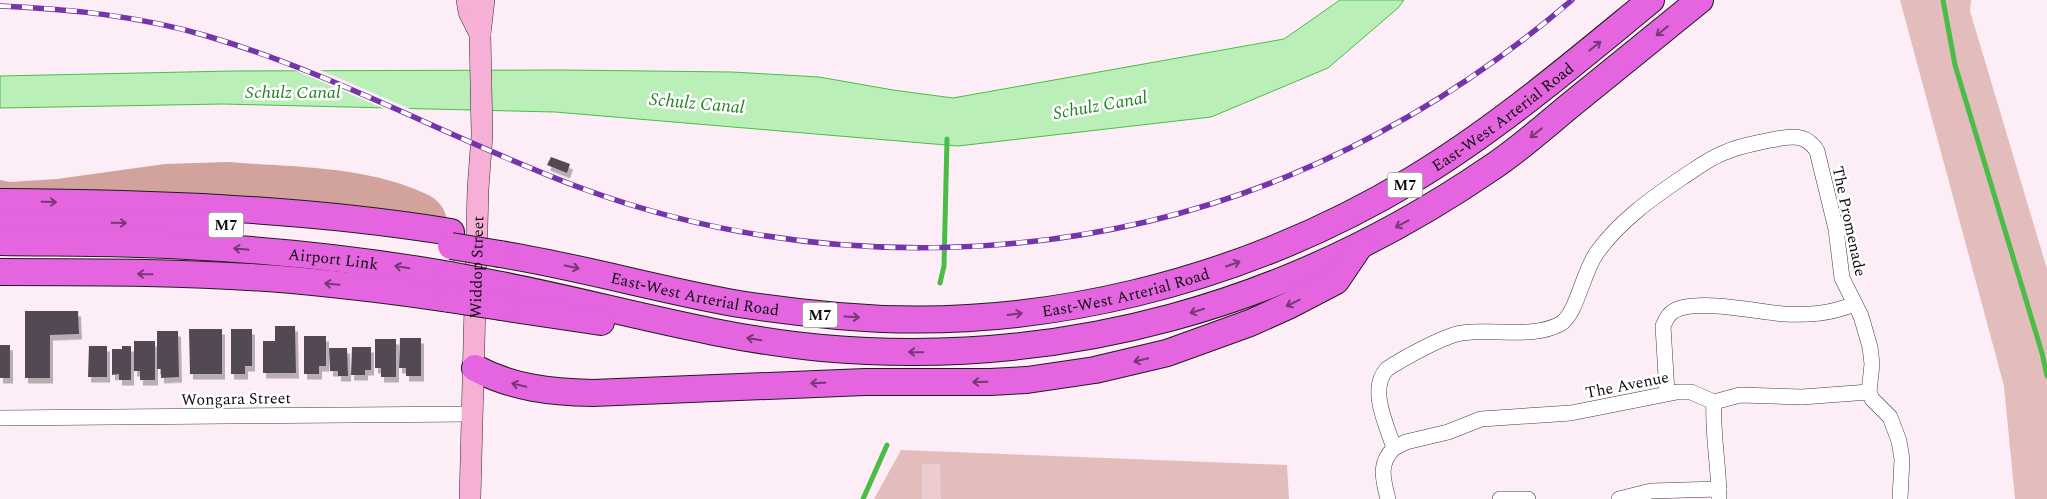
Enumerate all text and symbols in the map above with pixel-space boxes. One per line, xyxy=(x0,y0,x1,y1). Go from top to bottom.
one-way arrow xyxy=(1656,25,1669,36)
one-way arrow xyxy=(1588,40,1601,51)
street label: East-West Arterial Road xyxy=(1427,57,1579,178)
water label: Schulz Canal xyxy=(245,79,341,106)
water label: Schulz Canal xyxy=(1051,84,1150,127)
water label: Schulz Canal xyxy=(648,86,746,121)
one-way arrow xyxy=(1530,128,1543,139)
street label: The Promenade xyxy=(1826,164,1872,279)
road number: M7 xyxy=(1388,172,1422,198)
one-way arrow xyxy=(40,197,56,207)
road number: M7 xyxy=(208,212,244,238)
street label: Widdop Street xyxy=(464,215,490,319)
one-way arrow xyxy=(110,218,126,228)
one-way arrow xyxy=(1394,219,1409,229)
street label: Airport Link xyxy=(287,242,380,277)
one-way arrow xyxy=(233,244,249,254)
one-way arrow xyxy=(1225,259,1241,268)
one-way arrow xyxy=(394,262,410,272)
street label: East-West Arterial Road xyxy=(1040,262,1213,324)
one-way arrow xyxy=(564,263,580,273)
street label: East-West Arterial Road xyxy=(608,266,781,322)
one-way arrow xyxy=(137,269,154,279)
one-way arrow xyxy=(324,279,340,289)
one-way arrow xyxy=(1286,299,1301,308)
road number: M7 xyxy=(802,302,838,328)
one-way arrow xyxy=(1189,306,1205,316)
one-way arrow xyxy=(1006,309,1022,319)
one-way arrow xyxy=(844,313,860,322)
one-way arrow xyxy=(747,334,763,344)
one-way arrow xyxy=(908,347,924,357)
one-way arrow xyxy=(1133,356,1149,365)
street label: The Avenue xyxy=(1583,365,1671,405)
one-way arrow xyxy=(972,377,988,387)
one-way arrow xyxy=(810,379,826,388)
one-way arrow xyxy=(512,380,528,389)
street label: Wongara Street xyxy=(181,386,292,412)

